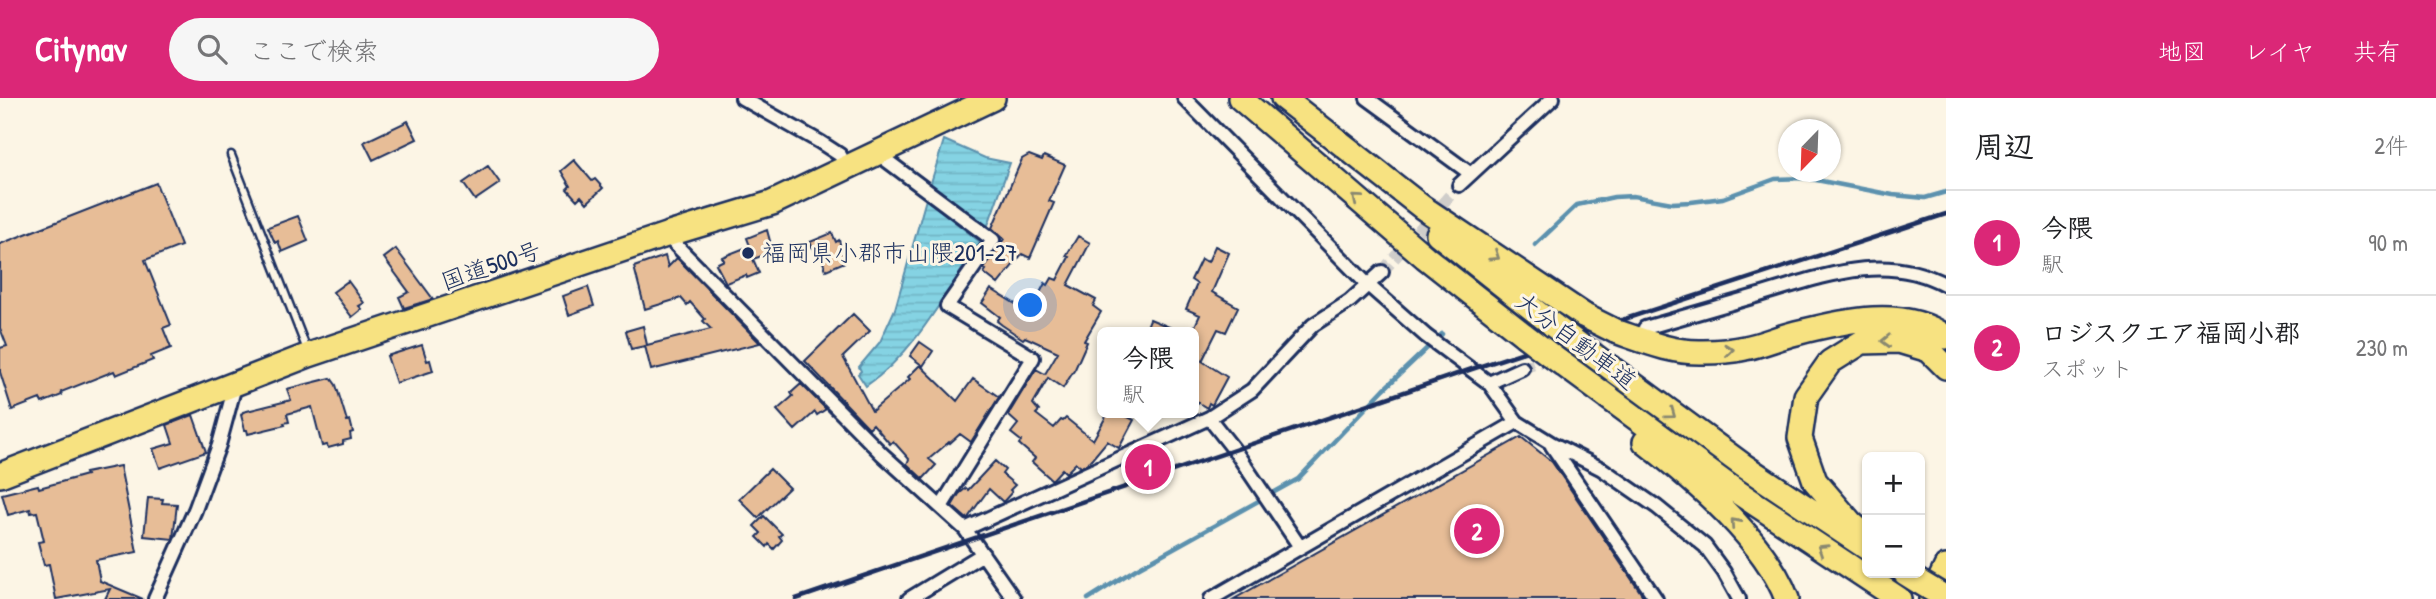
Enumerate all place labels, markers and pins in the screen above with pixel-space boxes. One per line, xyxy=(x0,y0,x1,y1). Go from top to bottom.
place label: 福岡県小郡市山隈201-27 xyxy=(762,236,1018,268)
marker: 福岡県小郡市山隈201-27 xyxy=(740,245,756,261)
pin: 1 xyxy=(1125,441,1171,493)
pin: 2 xyxy=(1454,505,1500,557)

